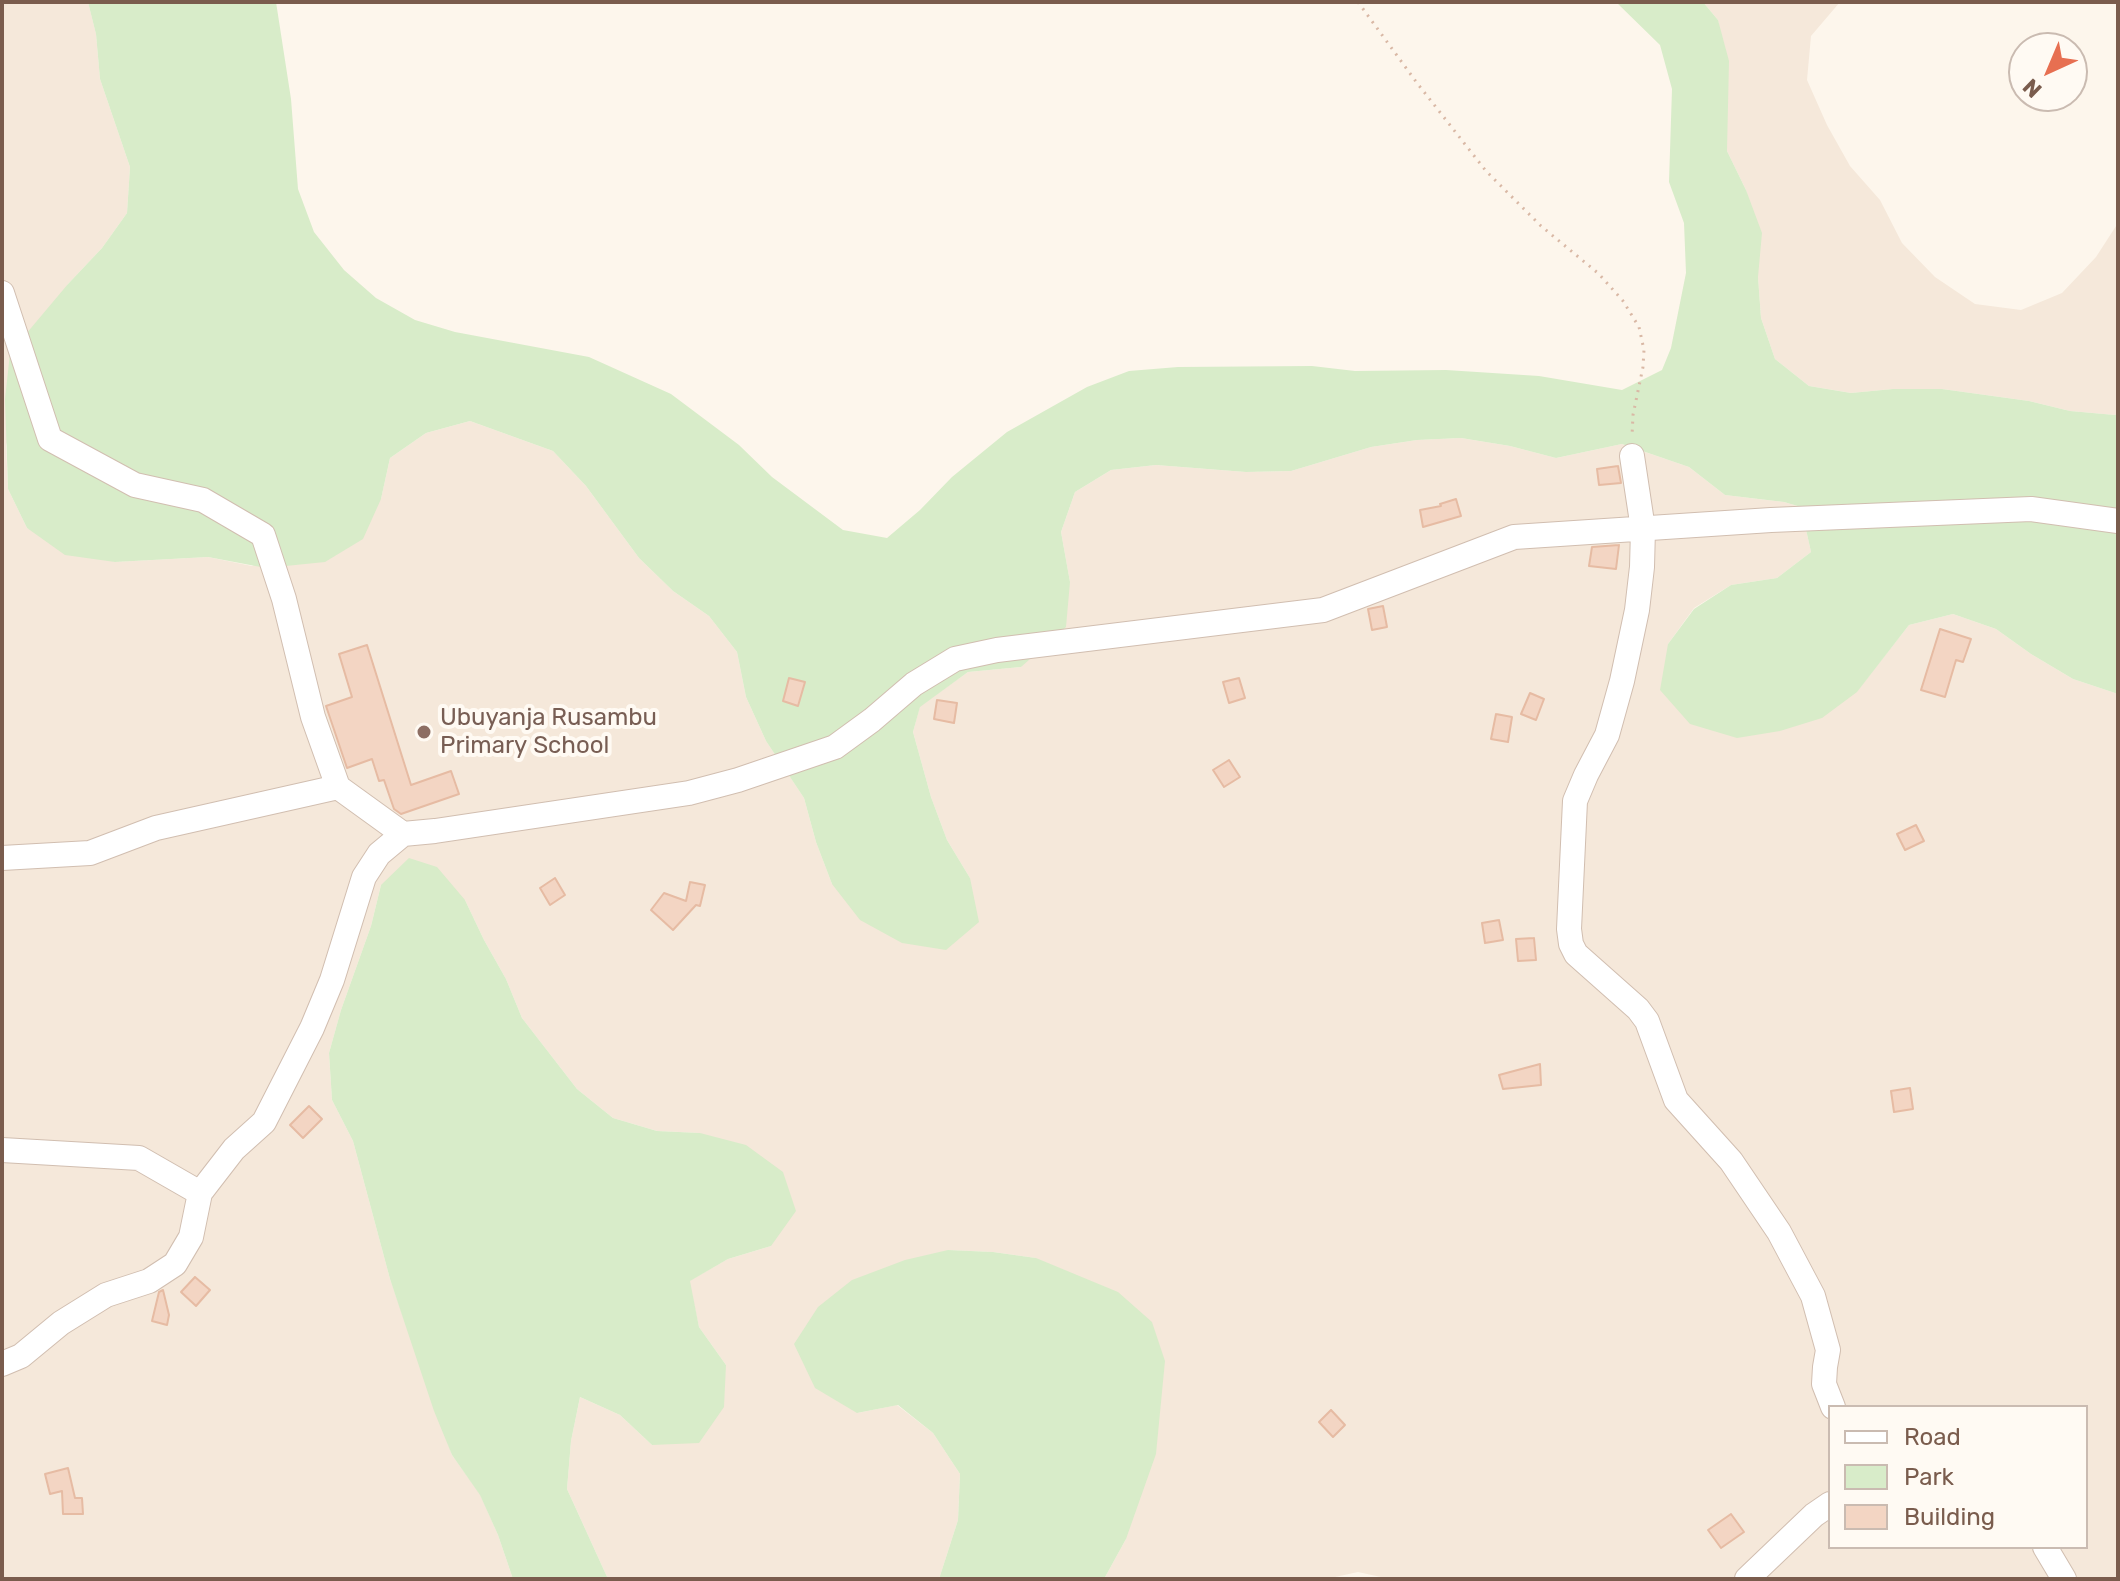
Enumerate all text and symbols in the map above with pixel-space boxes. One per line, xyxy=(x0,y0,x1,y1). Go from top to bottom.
north arrow xyxy=(2008,32,2088,112)
text: N xyxy=(2017,73,2047,103)
place label: Ubuyanja Rusambu Primary School xyxy=(440,704,657,760)
marker: Ubuyanja Rusambu Primary School xyxy=(415,723,433,741)
legend xyxy=(1828,1405,2088,1549)
text: Road xyxy=(1904,1423,1961,1451)
text: Park xyxy=(1904,1463,1954,1491)
text: Building xyxy=(1904,1503,1995,1531)

